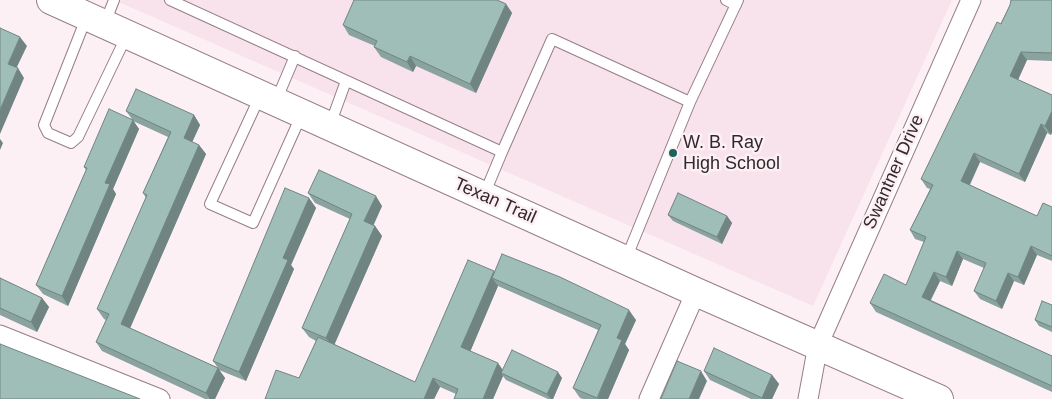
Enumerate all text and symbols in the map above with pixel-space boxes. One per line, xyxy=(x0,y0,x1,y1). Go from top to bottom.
street label: Swantner Drive xyxy=(859,111,929,233)
place label: W. B. Ray High School xyxy=(683,132,780,174)
marker: W. B. Ray High School xyxy=(667,147,679,159)
street label: Texan Trail xyxy=(451,173,539,229)

